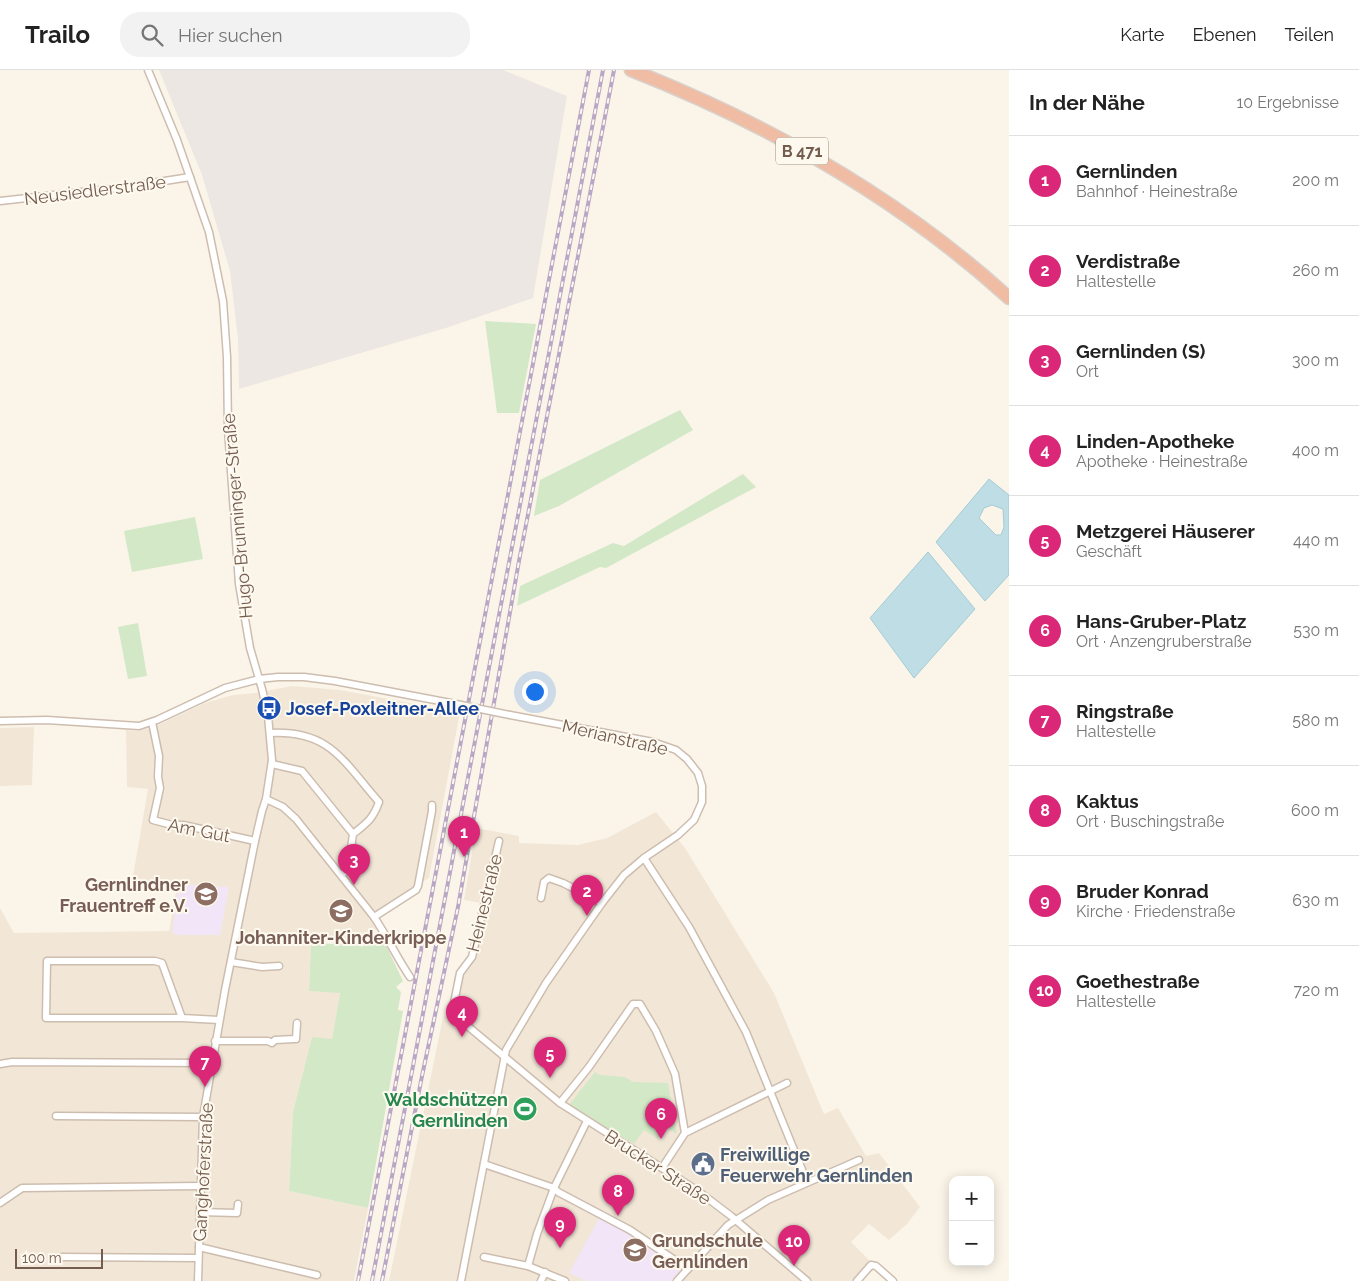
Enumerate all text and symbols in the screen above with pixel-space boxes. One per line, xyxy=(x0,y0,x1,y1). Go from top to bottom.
search box xyxy=(120,12,470,57)
text: Trailo xyxy=(25,20,90,49)
icon: search xyxy=(138,21,166,49)
text: Hier suchen xyxy=(178,24,283,46)
text: Karte xyxy=(1120,24,1164,45)
text: Ebenen xyxy=(1192,24,1257,45)
text: Teilen xyxy=(1285,24,1334,45)
text: In der Nähe xyxy=(1029,90,1145,115)
text: 10 Ergebnisse xyxy=(1236,93,1339,112)
road number: B 471 xyxy=(776,138,828,164)
text: Gernlinden xyxy=(1076,160,1177,182)
street label: Neusiedlerstraße xyxy=(23,171,167,209)
text: 1 xyxy=(1041,171,1049,190)
text: 200 m xyxy=(1292,171,1339,190)
text: Bahnhof · Heinestraße xyxy=(1076,182,1238,201)
text: Verdistraße xyxy=(1076,250,1180,272)
text: 2 xyxy=(1040,261,1050,280)
text: 260 m xyxy=(1292,261,1339,280)
text: Haltestelle xyxy=(1076,272,1156,291)
text: Gernlinden (S) xyxy=(1076,340,1205,362)
text: 3 xyxy=(1041,351,1049,370)
text: 300 m xyxy=(1292,351,1339,370)
text: Ort xyxy=(1076,362,1099,381)
street label: Hugo-Brunninger-Straße xyxy=(218,412,256,620)
text: Linden-Apotheke xyxy=(1076,430,1234,452)
text: 4 xyxy=(1040,441,1050,460)
text: 400 m xyxy=(1292,441,1339,460)
text: Apotheke · Heinestraße xyxy=(1076,452,1248,471)
text: Metzgerei Häuserer xyxy=(1076,520,1255,542)
text: 5 xyxy=(1041,531,1049,550)
text: 440 m xyxy=(1293,531,1339,550)
text: Geschäft xyxy=(1076,542,1142,561)
text: Hans-Gruber-Platz xyxy=(1076,610,1246,632)
text: 6 xyxy=(1040,621,1050,640)
text: 530 m xyxy=(1293,621,1339,640)
text: Ort · Anzengruberstraße xyxy=(1076,632,1252,651)
your location xyxy=(522,679,548,705)
bus stop icon: Josef-Poxleitner-Allee xyxy=(256,695,282,721)
place label: Josef-Poxleitner-Allee xyxy=(286,698,479,719)
text: Ringstraße xyxy=(1076,700,1174,722)
text: 7 xyxy=(1041,711,1049,730)
text: 580 m xyxy=(1292,711,1339,730)
street label: Merianstraße xyxy=(560,715,670,759)
text: Haltestelle xyxy=(1076,722,1156,741)
text: Kaktus xyxy=(1076,790,1139,812)
text: 8 xyxy=(1040,801,1050,820)
text: 600 m xyxy=(1291,801,1339,820)
text: Ort · Buschingstraße xyxy=(1076,812,1224,831)
street label: Am Gut xyxy=(166,814,232,846)
pin: 1 xyxy=(448,816,480,857)
pin: 3 xyxy=(338,844,370,885)
street label: Heinestraße xyxy=(462,852,506,954)
place label: Gernlindner Frauentreff e.V. xyxy=(59,874,188,916)
pin: 2 xyxy=(571,875,603,916)
text: Bruder Konrad xyxy=(1076,880,1209,902)
school or university icon: Gernlindner Frauentreff e.V. xyxy=(193,881,219,907)
text: 9 xyxy=(1040,891,1050,910)
text: 630 m xyxy=(1292,891,1339,910)
school or university icon: Johanniter-Kinderkrippe xyxy=(328,898,354,924)
text: Kirche · Friedenstraße xyxy=(1076,902,1235,921)
place label: Johanniter-Kinderkrippe xyxy=(236,927,447,948)
text: Goethestraße xyxy=(1076,970,1200,992)
text: 10 xyxy=(1036,981,1054,1000)
text: 720 m xyxy=(1294,981,1339,1000)
text: Haltestelle xyxy=(1076,992,1156,1011)
pin: 4 xyxy=(446,996,478,1037)
pin: 5 xyxy=(534,1037,566,1078)
pin: 7 xyxy=(189,1046,221,1087)
place label: Waldschützen Gernlinden xyxy=(384,1089,508,1131)
sports icon: Waldschützen Gernlinden xyxy=(512,1096,538,1122)
pin: 6 xyxy=(645,1098,677,1139)
street label: Ganghoferstraße xyxy=(189,1102,217,1242)
street label: Brucker Straße xyxy=(601,1125,715,1209)
place label: Freiwillige Feuerwehr Gernlinden xyxy=(720,1144,913,1186)
public building icon: Freiwillige Feuerwehr Gernlinden xyxy=(690,1151,716,1177)
pin: 8 xyxy=(602,1175,634,1216)
map controls xyxy=(949,1176,994,1266)
button: + xyxy=(949,1176,994,1221)
pin: 9 xyxy=(544,1207,576,1248)
button: − xyxy=(949,1221,994,1266)
pin: 10 xyxy=(778,1225,810,1266)
place label: Grundschule Gernlinden xyxy=(652,1230,763,1272)
school or university icon: Grundschule Gernlinden xyxy=(622,1237,648,1263)
scale bar xyxy=(15,1246,102,1269)
text: 100 m xyxy=(22,1250,62,1266)

